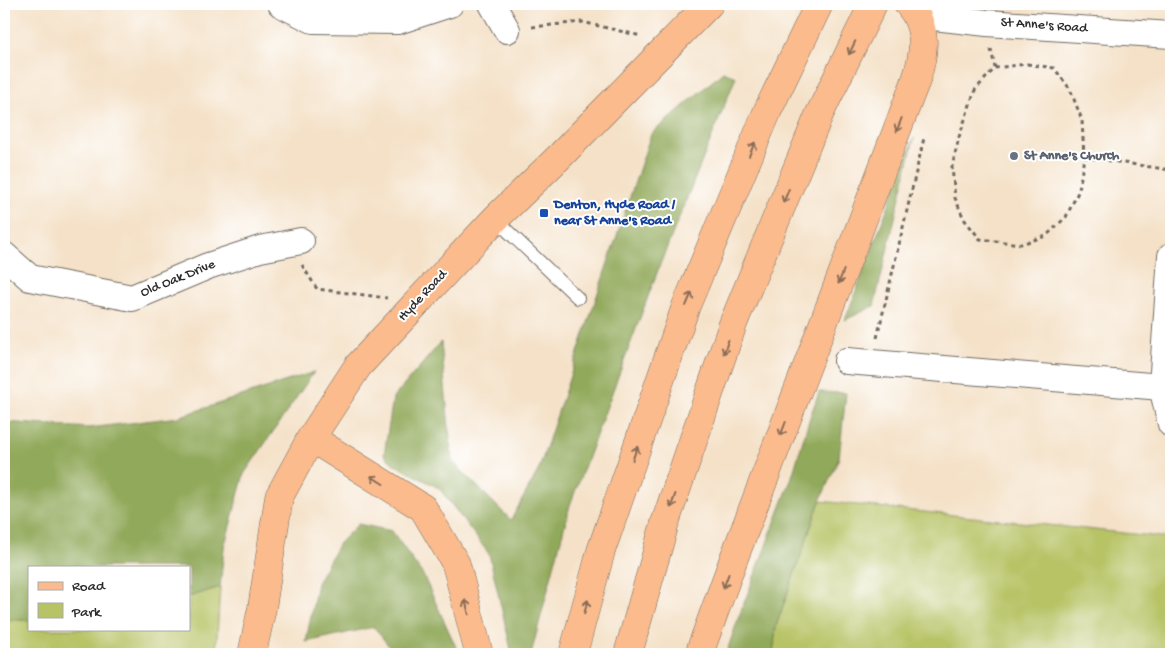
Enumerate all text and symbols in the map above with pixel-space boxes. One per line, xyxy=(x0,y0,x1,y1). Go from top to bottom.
street label: St Anne's Road xyxy=(1000,14,1090,38)
one-way arrow xyxy=(847,40,856,55)
one-way arrow xyxy=(894,117,903,132)
one-way arrow xyxy=(747,142,757,157)
place label: St Anne's Church xyxy=(1024,148,1120,165)
marker: St Anne's Church xyxy=(1008,150,1020,162)
one-way arrow xyxy=(781,188,790,203)
place label: Denton, Hyde Road / near St Anne's Road xyxy=(552,197,676,230)
marker: Denton, Hyde Road / near St Anne's Road xyxy=(538,207,550,219)
street label: Old Oak Drive xyxy=(138,256,219,302)
street label: Hyde Road xyxy=(395,265,452,325)
one-way arrow xyxy=(836,269,845,284)
one-way arrow xyxy=(684,292,694,307)
one-way arrow xyxy=(720,339,730,355)
one-way arrow xyxy=(778,421,787,436)
one-way arrow xyxy=(631,445,640,461)
one-way arrow xyxy=(371,475,385,485)
one-way arrow xyxy=(668,492,677,508)
legend xyxy=(28,566,190,630)
one-way arrow xyxy=(721,573,730,588)
text: Road xyxy=(72,578,106,596)
one-way arrow xyxy=(462,599,471,615)
one-way arrow xyxy=(581,600,591,616)
text: Park xyxy=(71,604,102,622)

